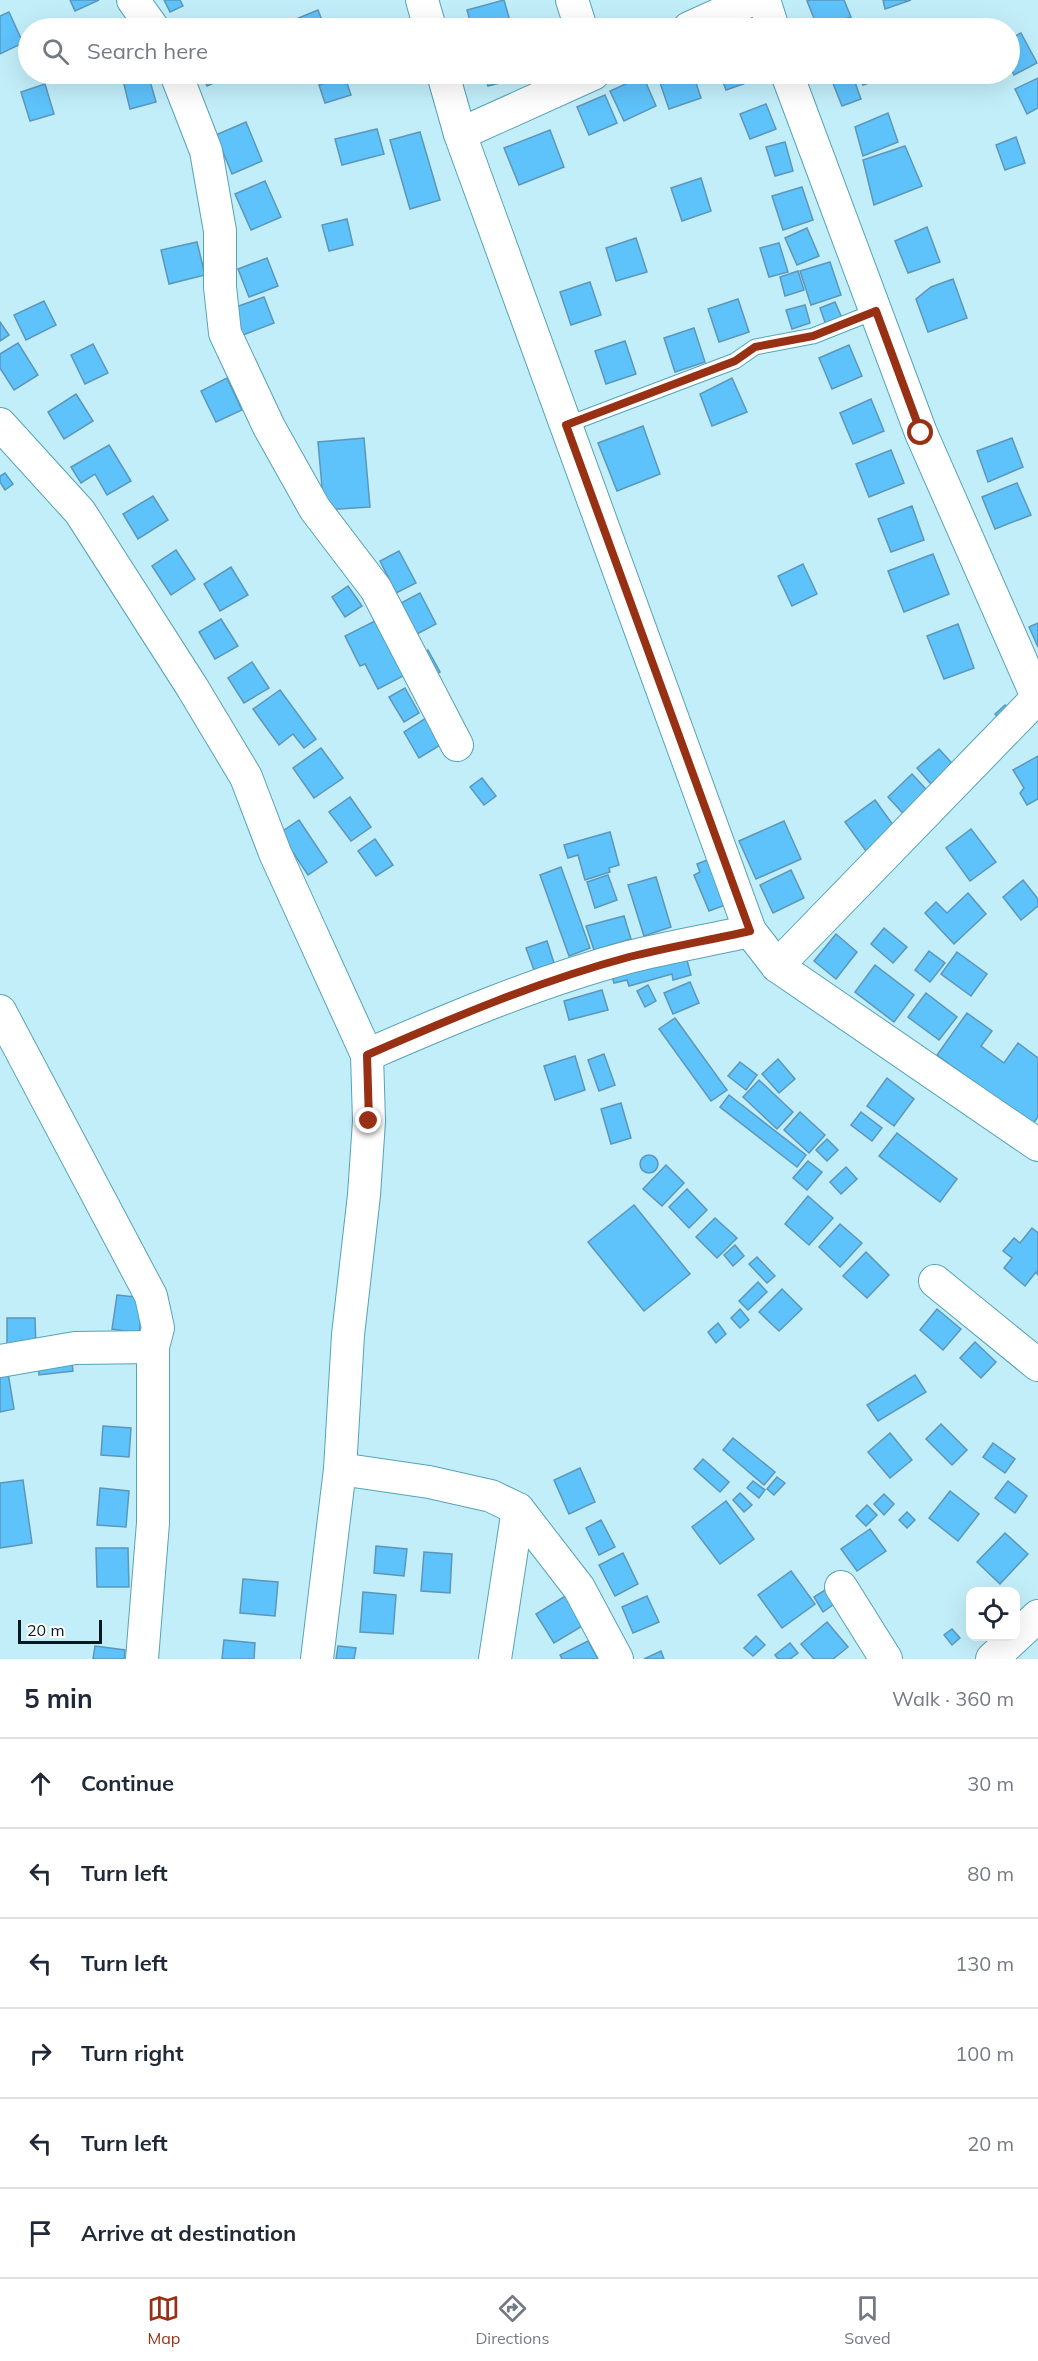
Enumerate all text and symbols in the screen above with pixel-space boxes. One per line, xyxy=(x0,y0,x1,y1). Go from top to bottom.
search box xyxy=(18,18,1020,84)
icon: search xyxy=(39,35,72,68)
text: Search here xyxy=(87,37,208,65)
route start xyxy=(907,419,933,445)
route end xyxy=(355,1107,381,1133)
map controls xyxy=(966,1587,1020,1641)
button: locate xyxy=(966,1587,1020,1641)
scale bar xyxy=(18,1617,102,1644)
text: 20 m xyxy=(27,1620,64,1640)
text: 5 min xyxy=(24,1682,93,1715)
text: Walk · 360 m xyxy=(892,1686,1014,1711)
icon: ahead xyxy=(24,1767,57,1800)
text: Continue xyxy=(81,1769,174,1797)
text: 30 m xyxy=(967,1771,1014,1796)
icon: left xyxy=(24,1857,57,1890)
text: Turn left xyxy=(81,1859,168,1887)
text: 80 m xyxy=(967,1861,1014,1886)
icon: left xyxy=(24,1947,57,1980)
text: Turn left xyxy=(81,1949,168,1977)
text: 130 m xyxy=(955,1951,1014,1976)
icon: right xyxy=(24,2037,57,2070)
text: Turn right xyxy=(81,2039,184,2067)
text: 100 m xyxy=(955,2041,1014,2066)
icon: left xyxy=(24,2127,57,2160)
text: Turn left xyxy=(81,2129,168,2157)
text: 20 m xyxy=(967,2131,1014,2156)
icon: arrive xyxy=(24,2217,57,2250)
text: Arrive at destination xyxy=(81,2219,296,2247)
tab: Map xyxy=(147,2292,180,2348)
tab: Directions xyxy=(475,2292,549,2348)
tab: Saved xyxy=(844,2292,891,2348)

